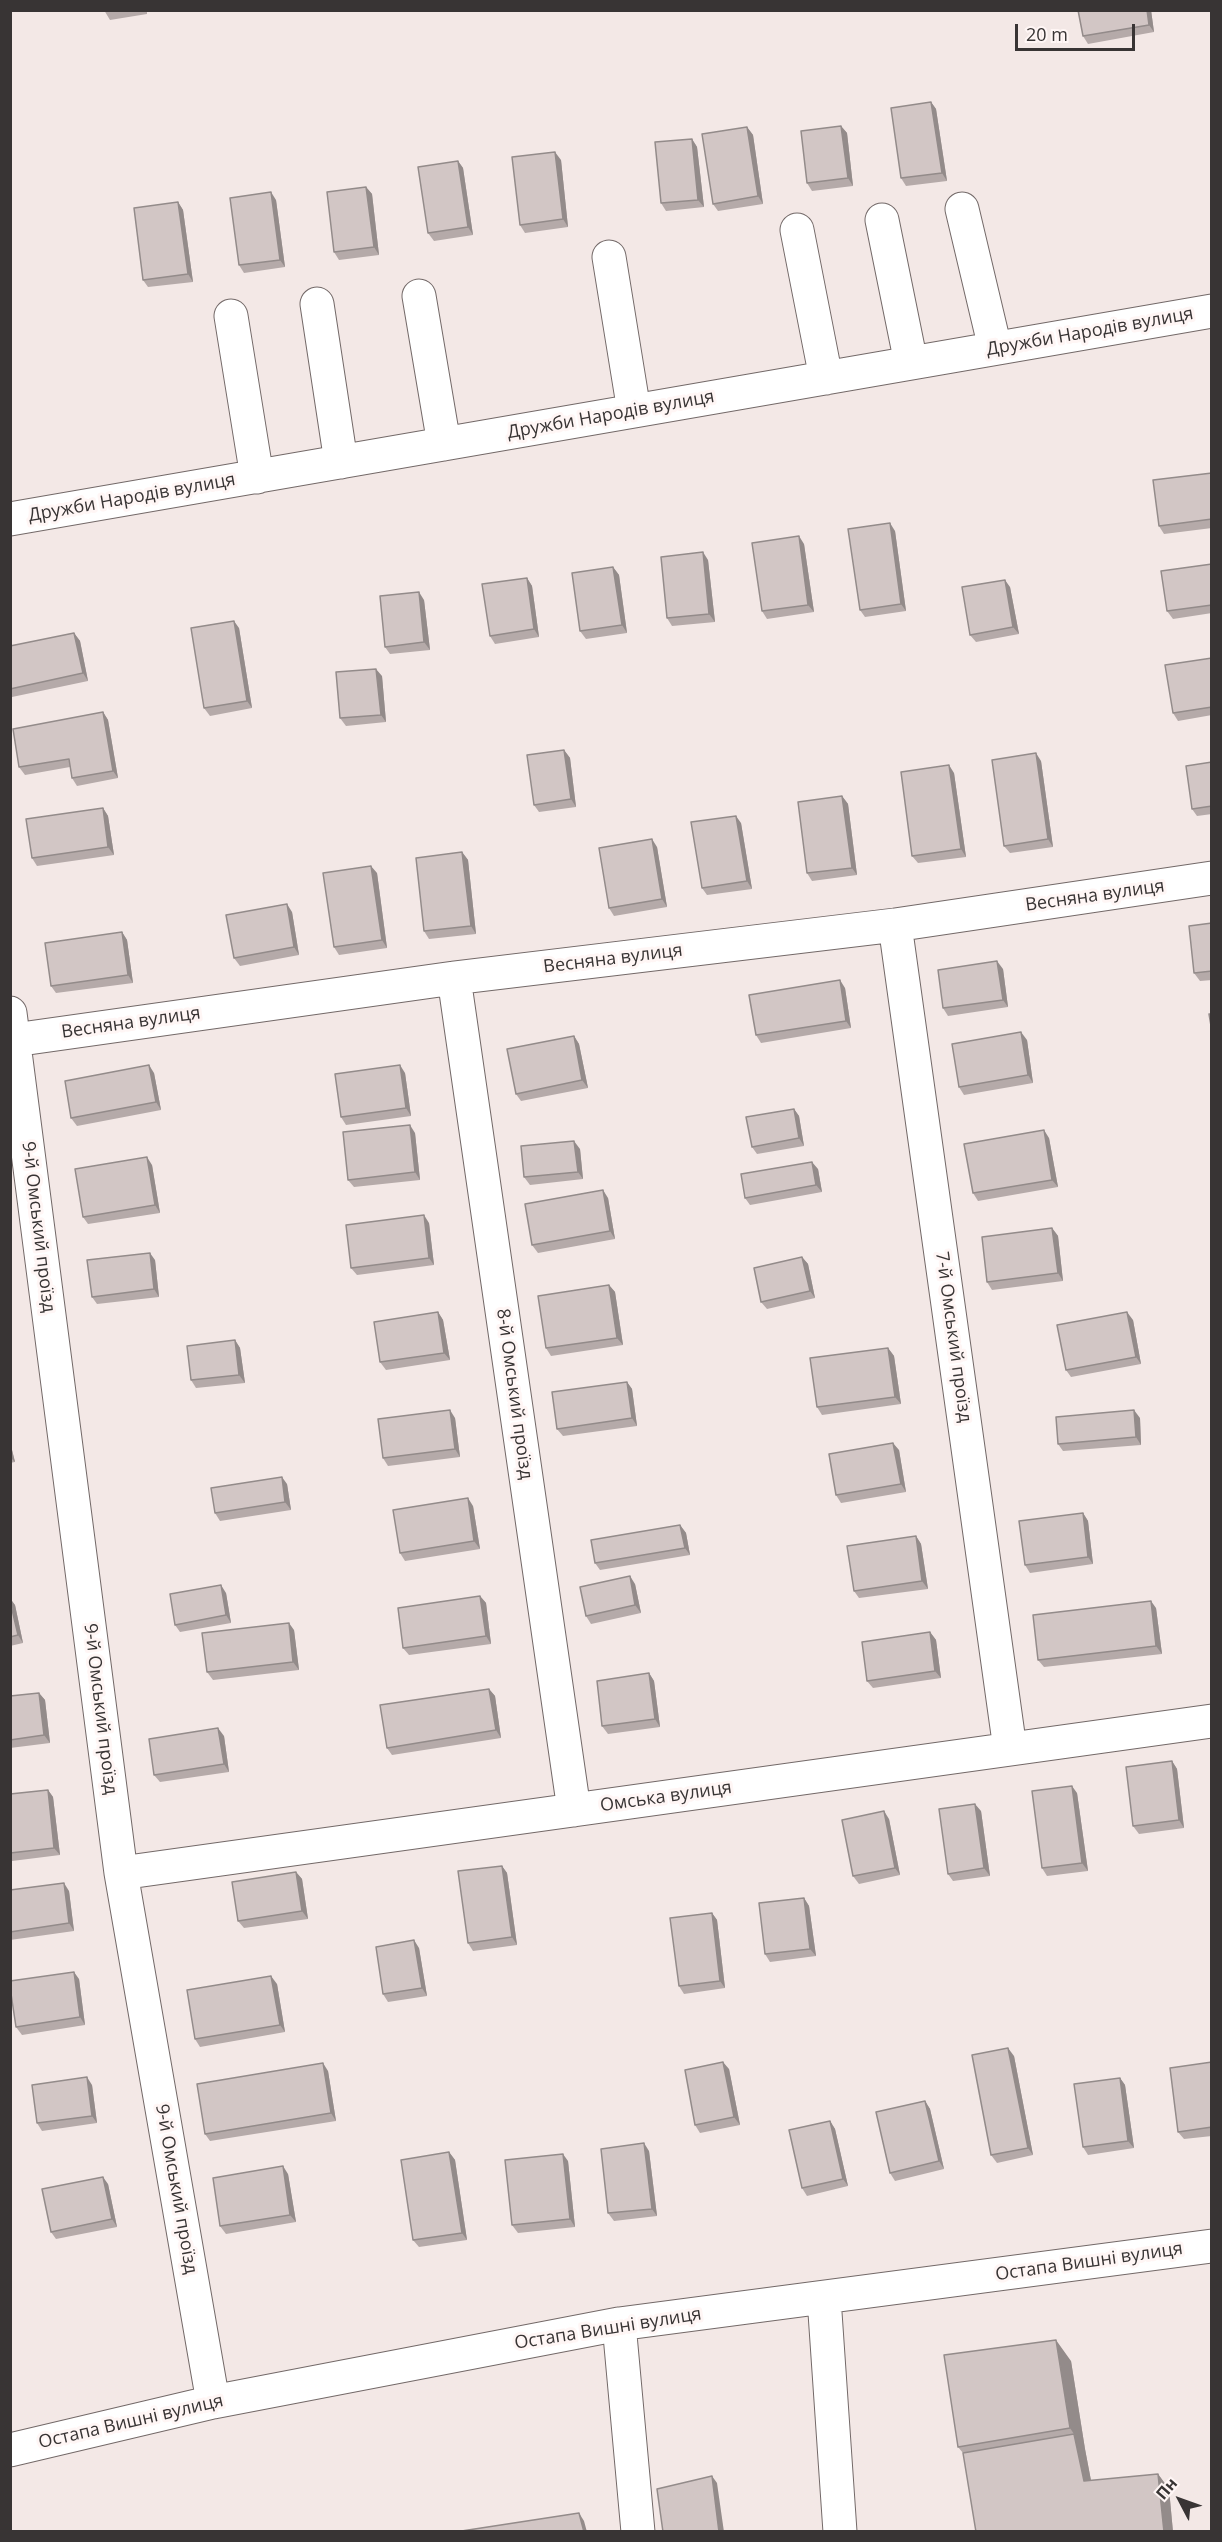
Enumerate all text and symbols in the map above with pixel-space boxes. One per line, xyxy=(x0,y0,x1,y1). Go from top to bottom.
scale bar xyxy=(1018,12,1138,50)
text: 20 m xyxy=(1026,22,1068,46)
street label: Дружби Народів вулиця xyxy=(985,303,1195,361)
street label: Дружби Народів вулиця xyxy=(506,386,716,444)
street label: Дружби Народів вулиця xyxy=(27,469,237,527)
street label: Весняна вулиця xyxy=(1024,876,1166,916)
street label: Весняна вулиця xyxy=(542,940,684,978)
street label: Весняна вулиця xyxy=(60,1003,202,1043)
street label: 9-й Омський проїзд xyxy=(17,1140,59,1314)
street label: 7-й Омський проїзд xyxy=(930,1250,976,1424)
street label: 8-й Омський проїзд xyxy=(491,1307,537,1481)
street label: 9-й Омський проїзд xyxy=(79,1622,121,1796)
street label: Омська вулиця xyxy=(599,1777,733,1817)
street label: 9-й Омський проїзд xyxy=(150,2102,202,2276)
street label: Остапа Вишні вулиця xyxy=(994,2238,1184,2286)
street label: Остапа Вишні вулиця xyxy=(513,2304,703,2354)
street label: Остапа Вишні вулиця xyxy=(37,2390,225,2454)
north arrow xyxy=(1150,2470,1210,2530)
text: Пн xyxy=(1151,2472,1182,2504)

